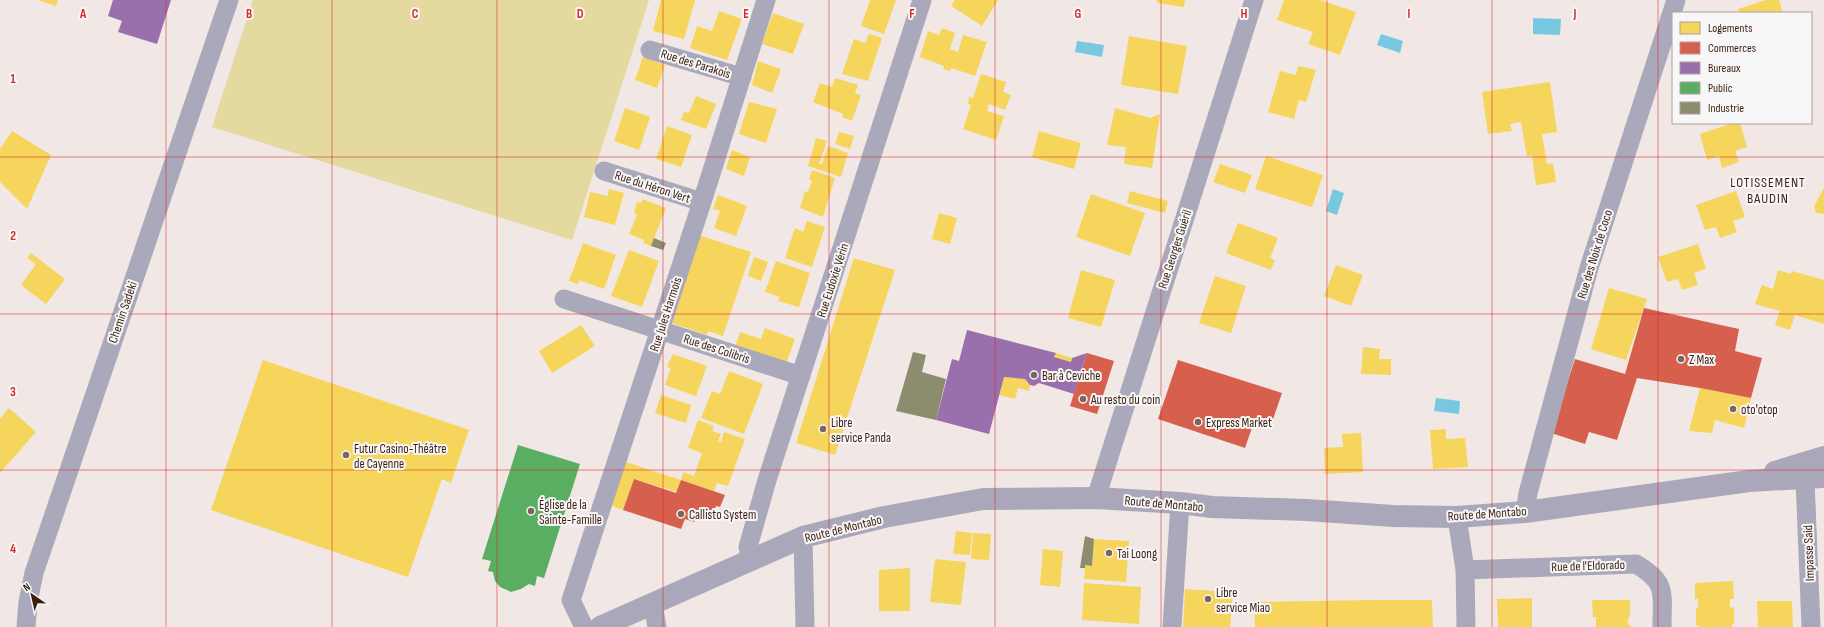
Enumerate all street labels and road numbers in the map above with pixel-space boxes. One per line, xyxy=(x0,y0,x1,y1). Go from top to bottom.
street label: Rue des Parakois xyxy=(659,46,733,82)
street label: Rue du Héron Vert xyxy=(613,167,693,207)
street label: Rue Georges Guéril xyxy=(1155,208,1195,291)
street label: Rue des Noix de Coco xyxy=(1574,208,1616,301)
street label: Rue Eudoxie Vérin xyxy=(813,241,852,320)
street label: Rue Jules Harmois xyxy=(646,275,686,354)
street label: Chemin Sadeki xyxy=(105,279,141,345)
street label: Rue des Colibris xyxy=(681,331,752,367)
street label: Route de Montabo xyxy=(1124,493,1204,515)
street label: Route de Montabo xyxy=(1447,503,1527,525)
street label: Route de Montabo xyxy=(803,512,884,546)
street label: Impasse Said xyxy=(1800,525,1818,581)
street label: Rue de l'Eldorado xyxy=(1551,557,1625,575)

